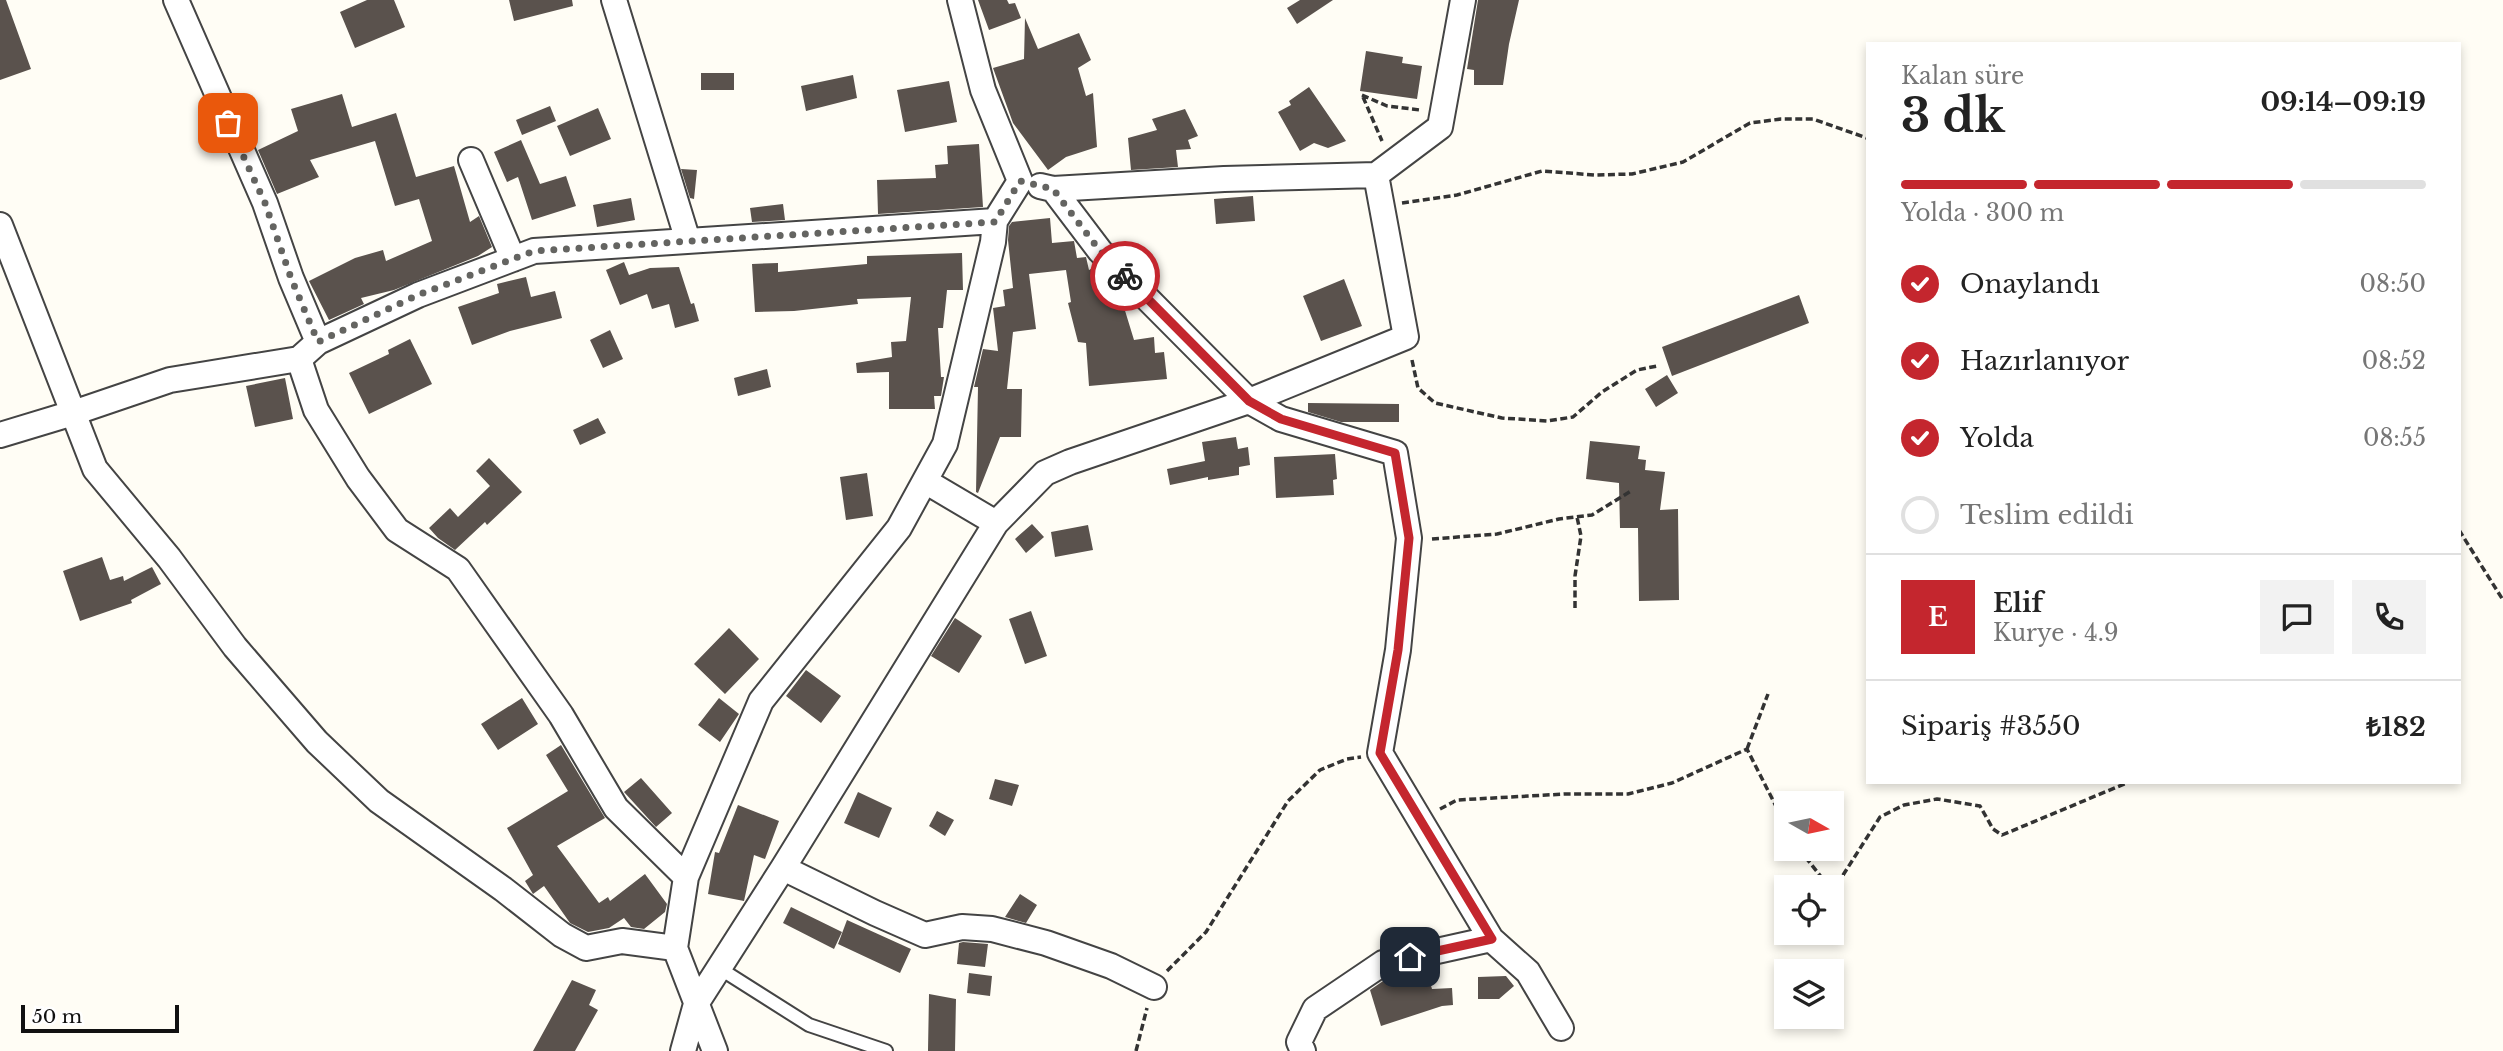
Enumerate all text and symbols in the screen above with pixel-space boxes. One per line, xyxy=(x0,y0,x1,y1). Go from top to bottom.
text: Kalan süre xyxy=(1901,62,2024,90)
text: 09:14–09:19 xyxy=(2260,86,2426,118)
text: 3 dk xyxy=(1901,87,2005,144)
pin xyxy=(198,93,258,153)
icon: bag xyxy=(209,104,247,142)
text: Yolda · 300 m xyxy=(1901,199,2064,227)
courier xyxy=(1090,241,1160,311)
icon: bike xyxy=(1106,257,1144,295)
icon: check xyxy=(1901,265,1939,303)
text: Onaylandı xyxy=(1960,268,2100,300)
text: 08:50 xyxy=(2360,270,2426,298)
icon: check xyxy=(1901,342,1939,380)
text: Hazırlanıyor xyxy=(1960,345,2129,377)
text: 08:52 xyxy=(2362,347,2426,375)
icon: check xyxy=(1901,419,1939,457)
text: Yolda xyxy=(1960,422,2034,454)
text: 08:55 xyxy=(2363,424,2426,452)
text: Teslim edildi xyxy=(1960,499,2134,531)
button: chat xyxy=(2260,580,2334,654)
button: phone xyxy=(2352,580,2426,654)
text: Elif xyxy=(1993,587,2043,619)
text: E xyxy=(1928,601,1948,633)
text: Kurye · 4.9 xyxy=(1993,619,2119,647)
text: Sipariş #3550 xyxy=(1901,710,2081,742)
text: ₺182 xyxy=(2366,711,2426,743)
north arrow xyxy=(1774,791,1844,861)
map controls xyxy=(1774,791,1844,1029)
button: locate xyxy=(1774,875,1844,945)
pin xyxy=(1380,927,1440,987)
icon: home xyxy=(1391,938,1429,976)
button: layers xyxy=(1774,959,1844,1029)
scale bar xyxy=(21,1002,178,1034)
text: 50 m xyxy=(32,1005,82,1028)

